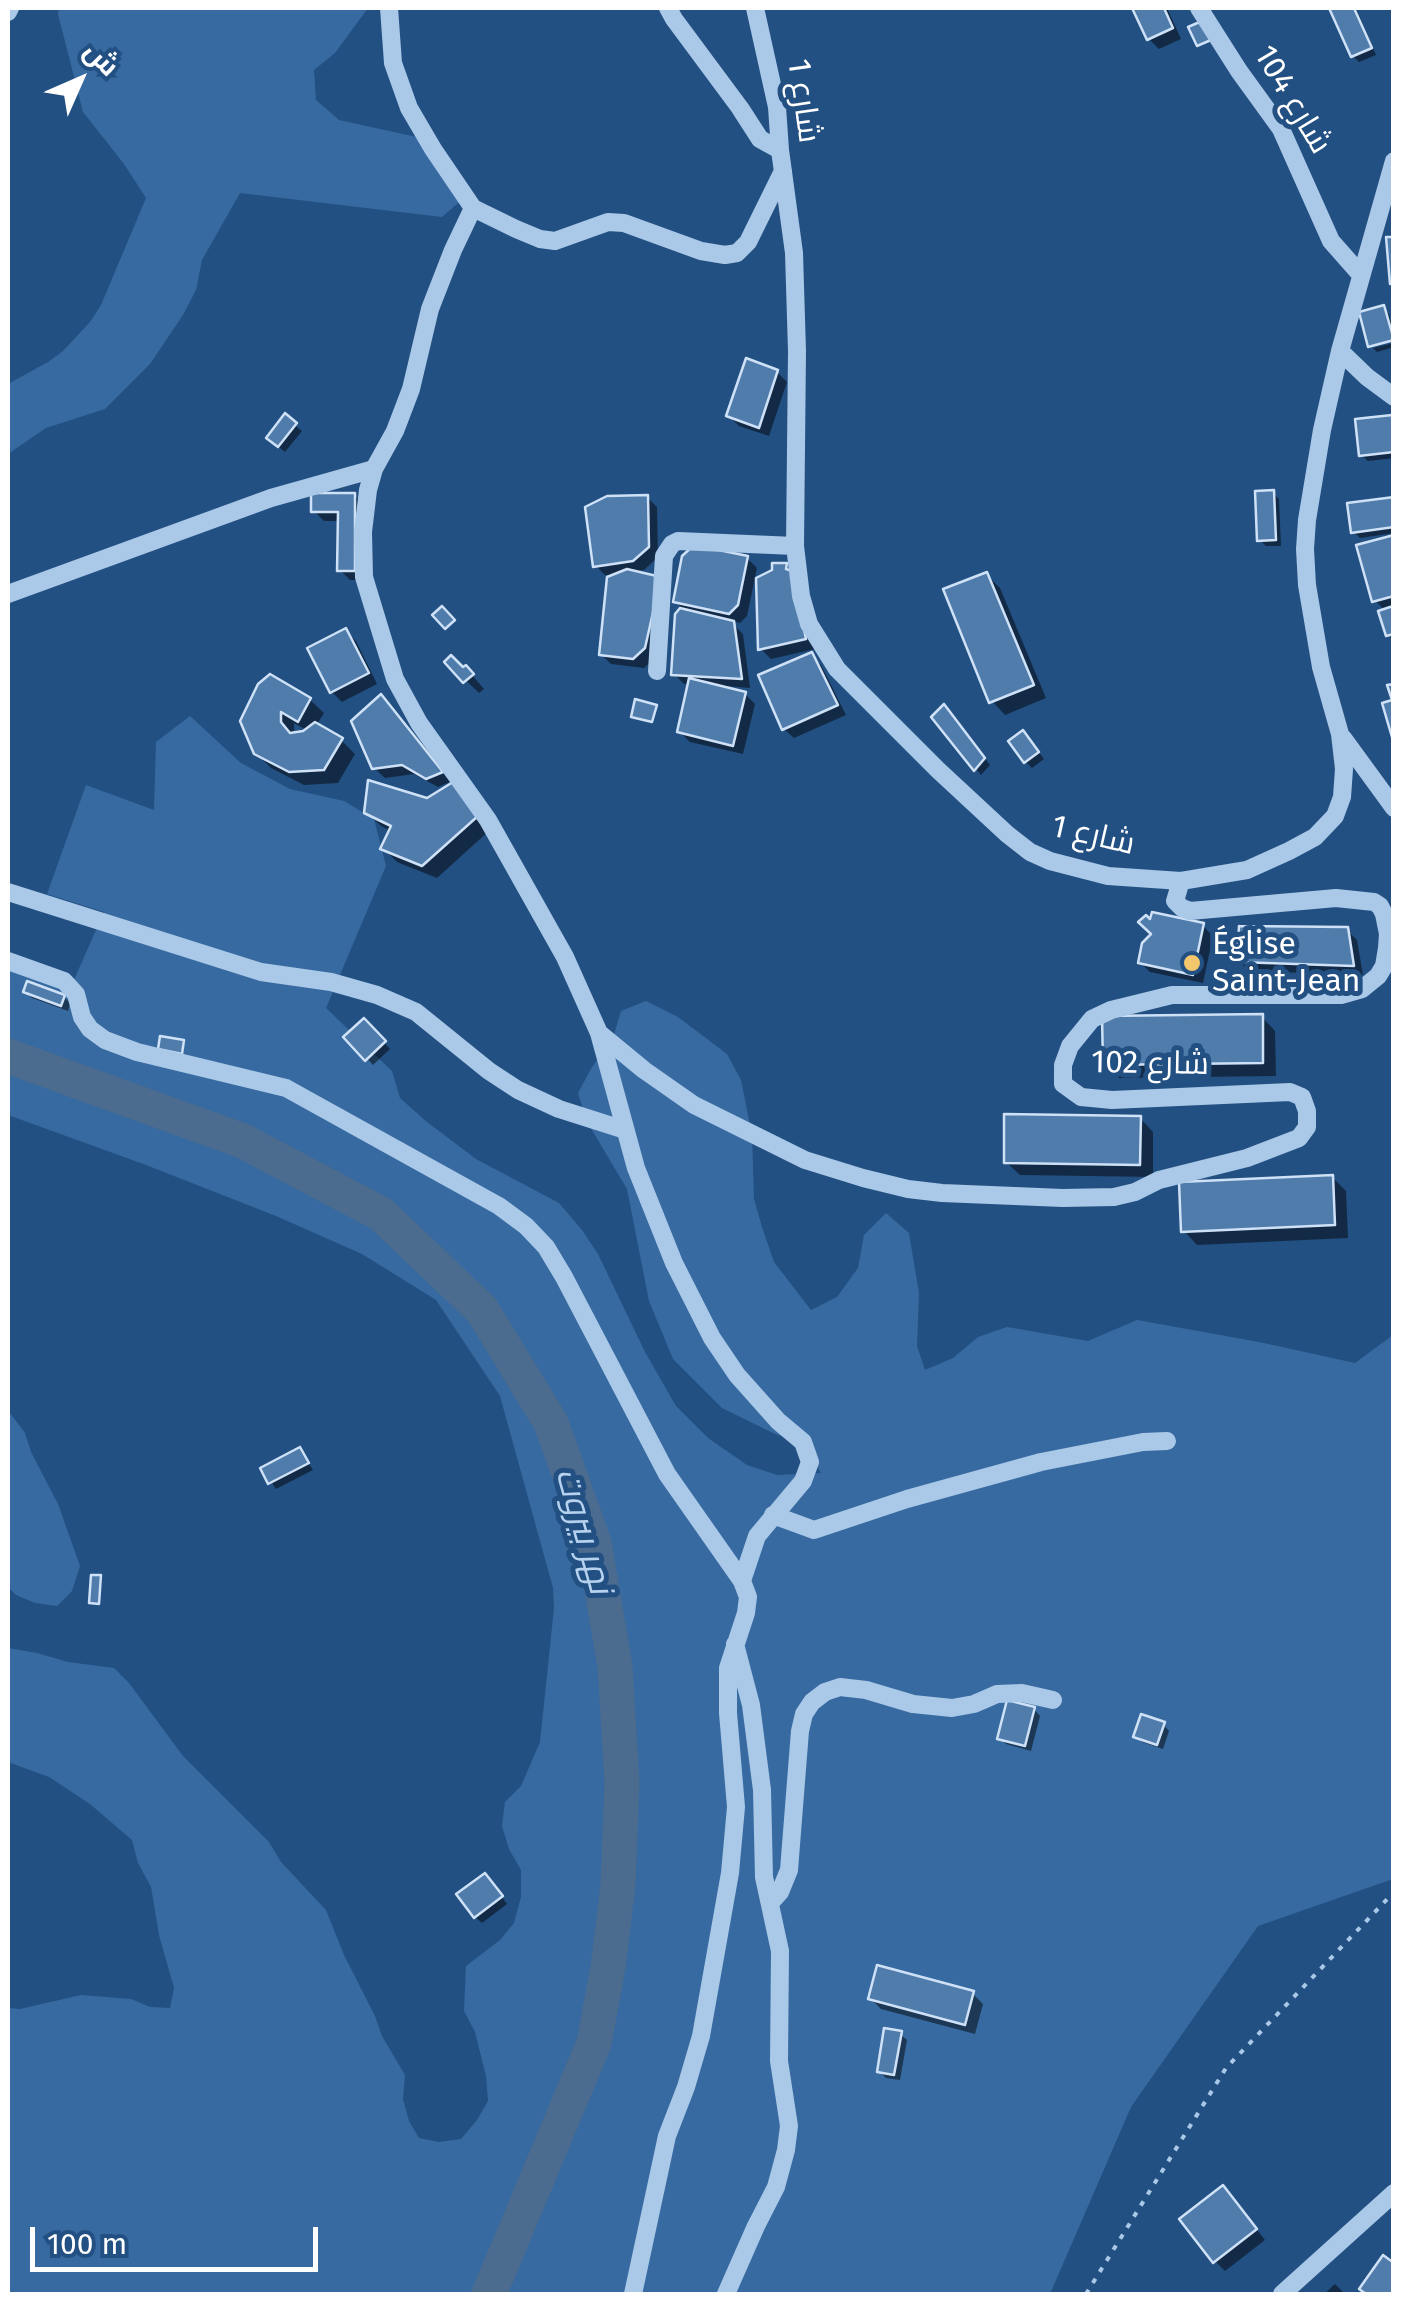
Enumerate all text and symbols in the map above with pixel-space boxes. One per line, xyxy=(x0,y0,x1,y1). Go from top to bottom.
north arrow xyxy=(30,30,130,130)
text: ش xyxy=(77,34,126,83)
street label: شارع 104 xyxy=(1245,39,1339,161)
street label: شارع 1 xyxy=(778,57,828,145)
street label: شارع 1 xyxy=(1048,808,1138,864)
place label: Église Saint-Jean xyxy=(1212,926,1361,1001)
marker: Église Saint-Jean xyxy=(1181,952,1203,974)
street label: شارع 102 xyxy=(1091,1044,1209,1084)
water label: نهر بيروت xyxy=(545,1463,621,1599)
scale bar xyxy=(35,2207,322,2269)
text: 100 m xyxy=(47,2226,127,2262)

